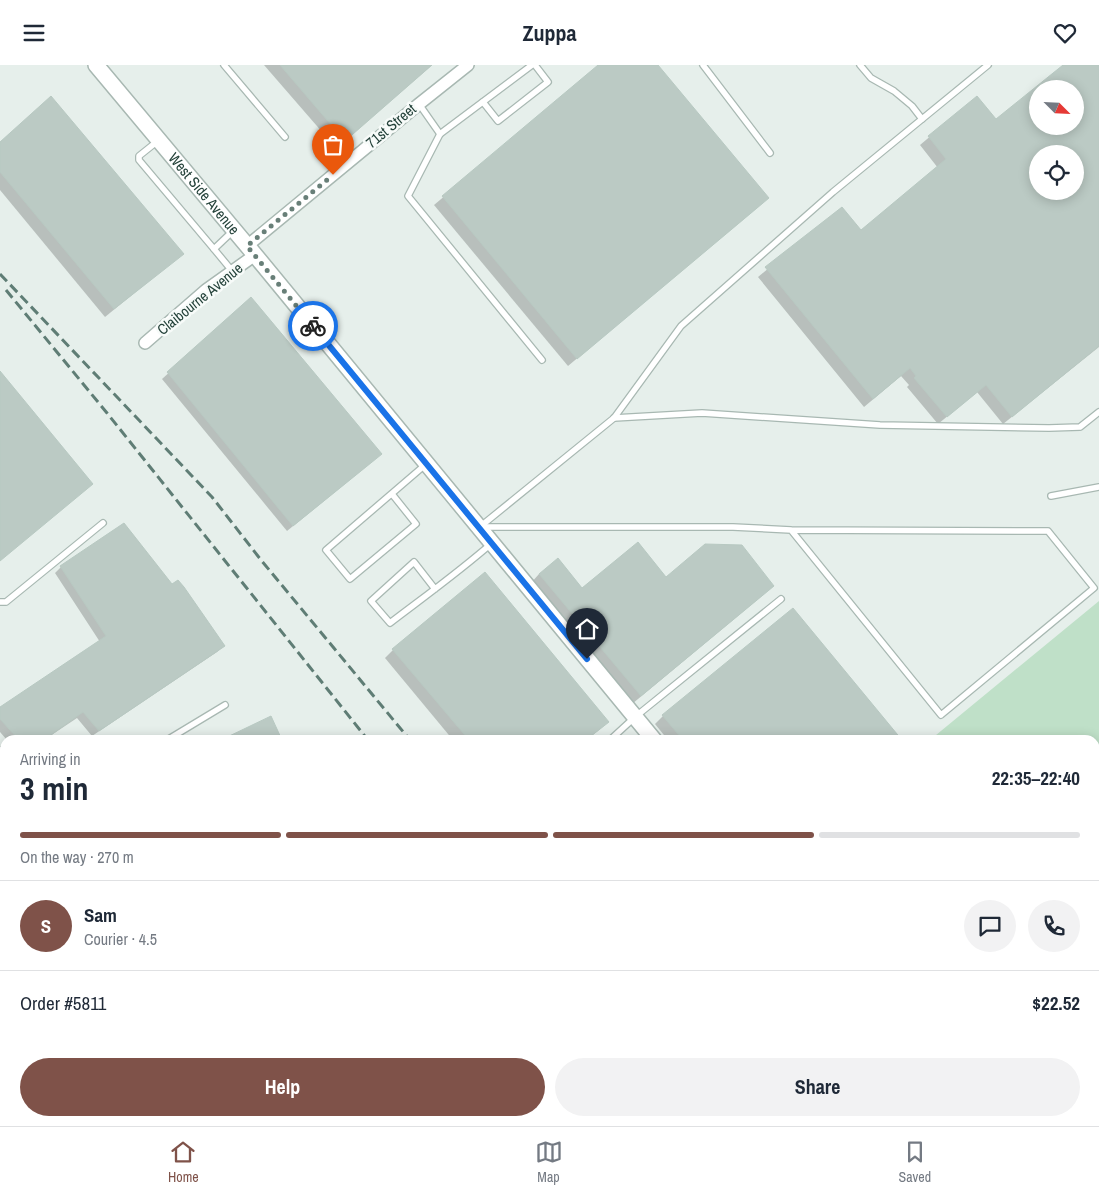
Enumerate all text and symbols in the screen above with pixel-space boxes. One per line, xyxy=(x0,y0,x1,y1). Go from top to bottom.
text: Zuppa xyxy=(522,18,577,48)
icon: menu xyxy=(20,19,48,47)
icon: heart xyxy=(1051,19,1079,47)
north arrow xyxy=(1029,80,1084,135)
map controls xyxy=(1029,80,1084,200)
street label: 71st Street xyxy=(361,98,421,153)
pin xyxy=(312,124,354,175)
icon: bag xyxy=(319,131,347,159)
button: locate xyxy=(1029,145,1084,200)
street label: West Side Avenue xyxy=(164,148,245,239)
street label: Claibourne Avenue xyxy=(153,257,247,340)
courier xyxy=(288,301,338,351)
icon: bike xyxy=(299,312,327,340)
pin xyxy=(566,608,608,659)
icon: home xyxy=(573,615,601,643)
text: Arriving in xyxy=(20,748,81,770)
text: 22:35–22:40 xyxy=(992,765,1080,791)
text: 3 min xyxy=(20,767,89,810)
text: On the way · 270 m xyxy=(20,846,134,868)
button: chat xyxy=(964,900,1016,952)
button: phone xyxy=(1028,900,1080,952)
text: Sam xyxy=(84,902,117,928)
text: S xyxy=(41,913,51,939)
text: Courier · 4.5 xyxy=(84,928,157,950)
text: Order #5811 xyxy=(20,990,106,1016)
text: $22.52 xyxy=(1032,990,1080,1016)
button: Help xyxy=(20,1058,545,1116)
button: Share xyxy=(555,1058,1080,1116)
tab: Home xyxy=(168,1138,199,1186)
tab: Map xyxy=(535,1138,563,1186)
tab: Saved xyxy=(898,1138,931,1186)

